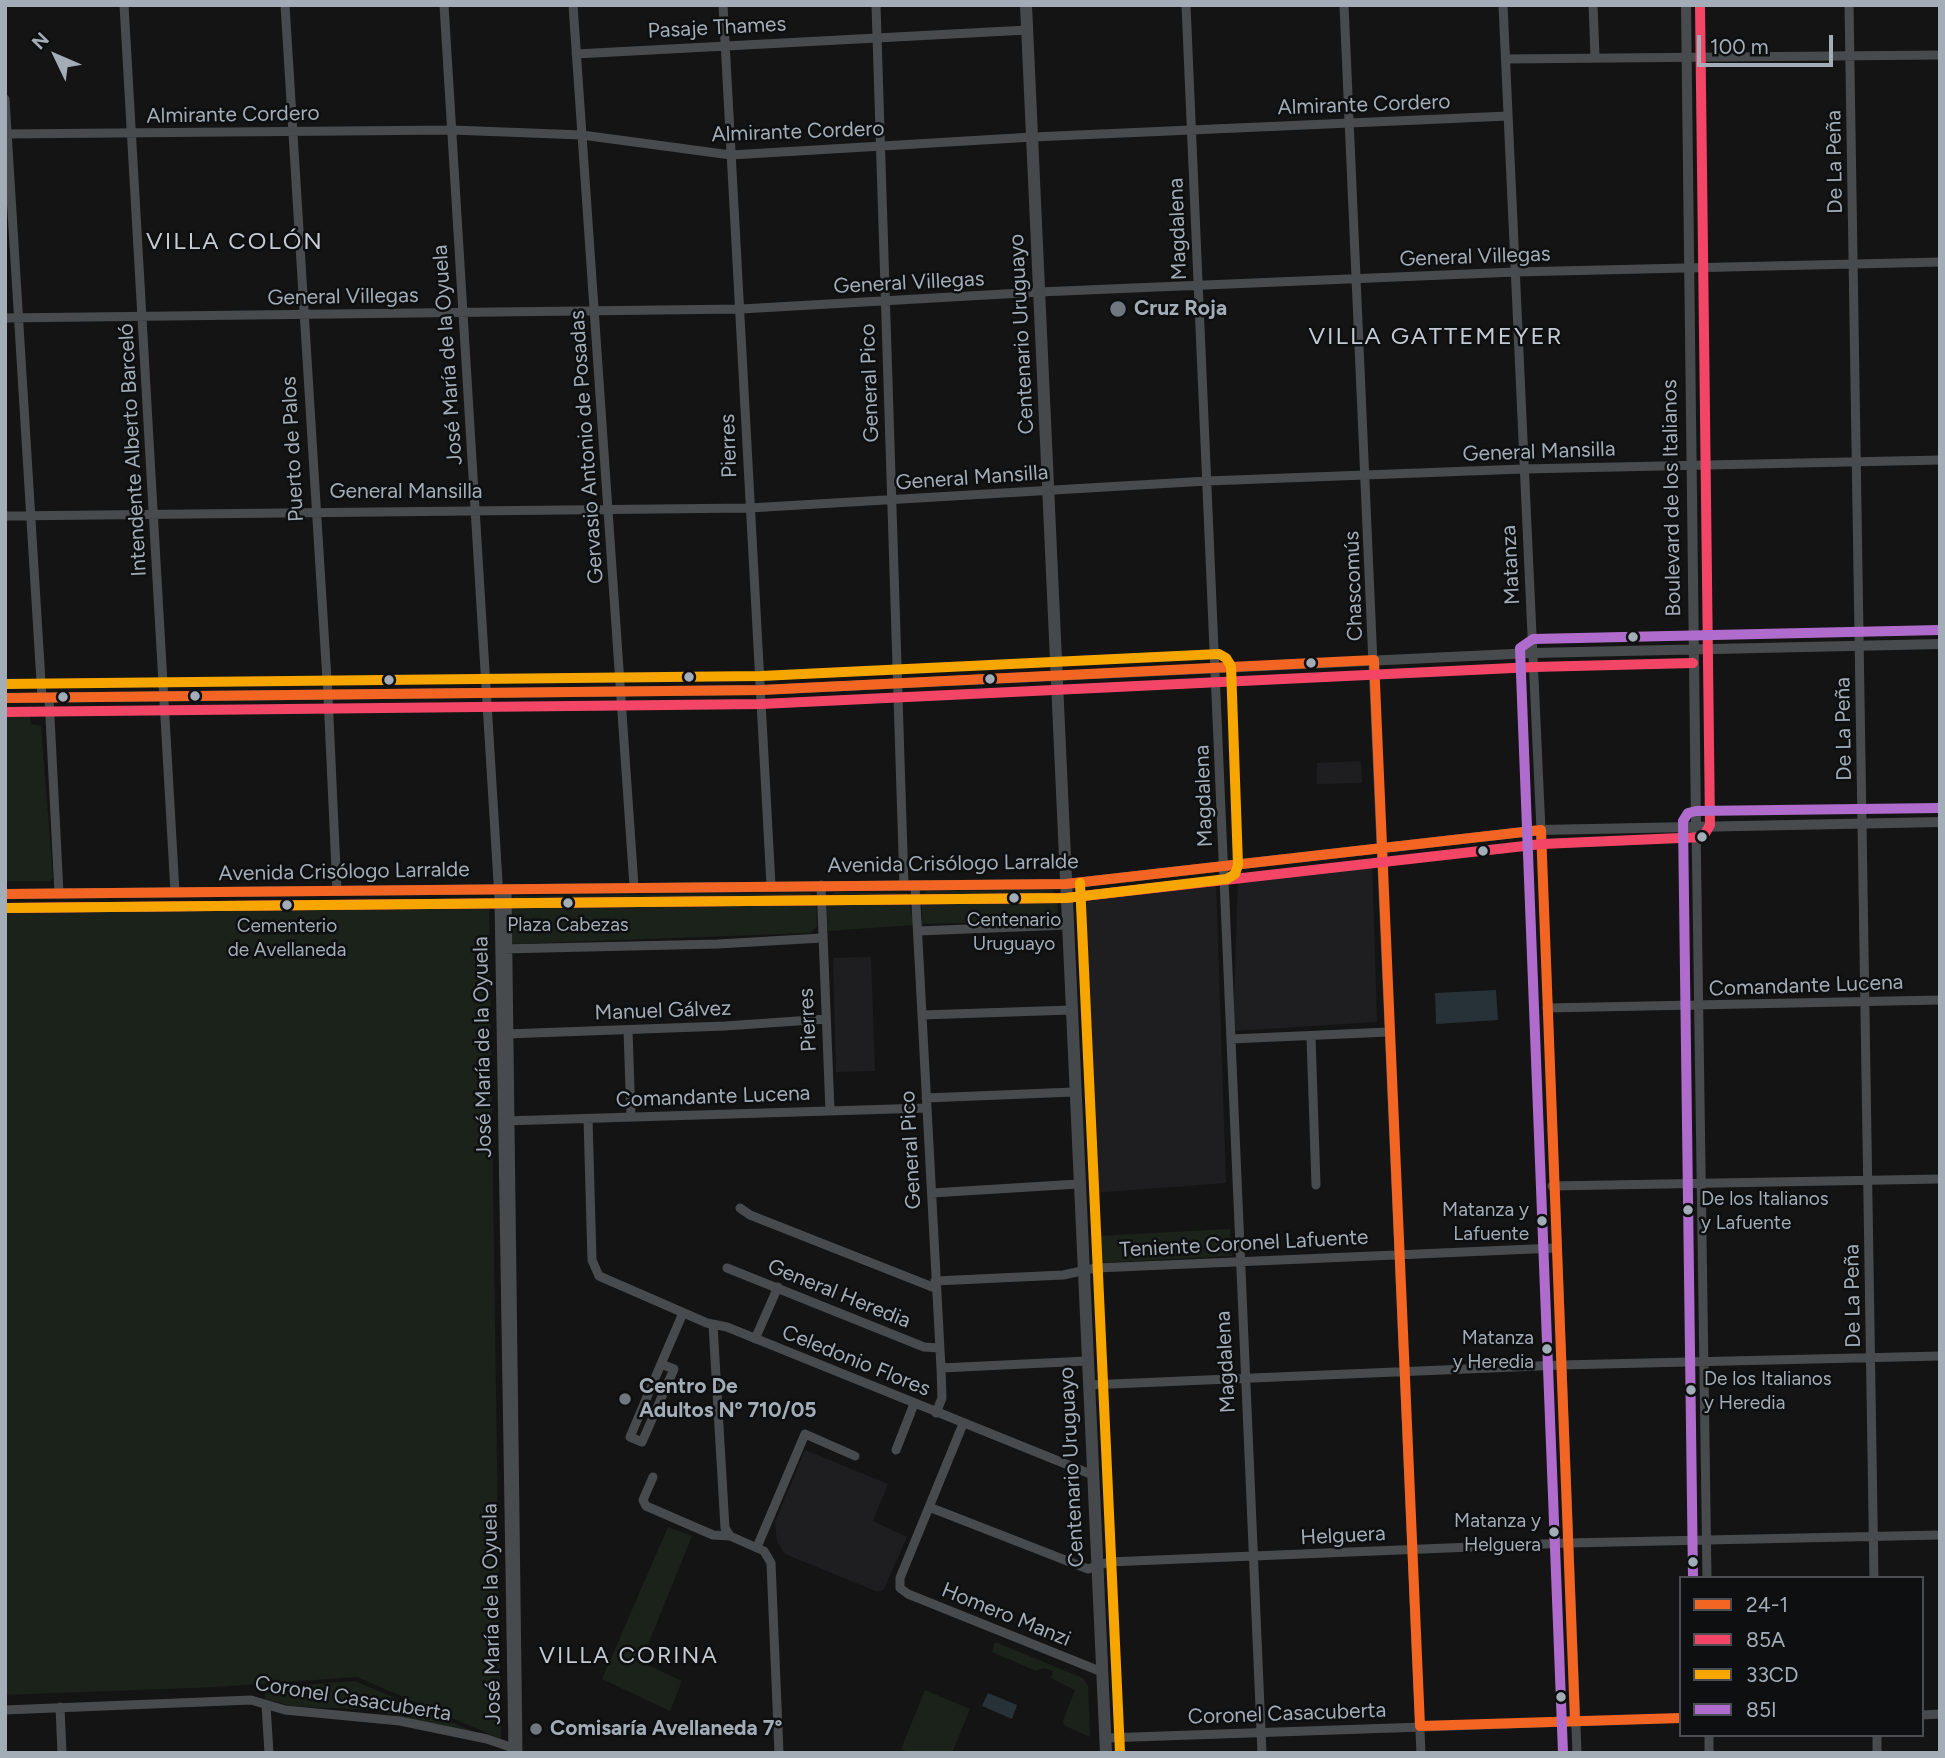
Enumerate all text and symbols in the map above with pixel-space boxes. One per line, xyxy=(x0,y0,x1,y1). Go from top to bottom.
street label: Pasaje Thames xyxy=(647,12,787,44)
north arrow xyxy=(21,21,91,91)
scale bar xyxy=(1700,21,1836,65)
text: N xyxy=(27,28,54,54)
text: 100 m xyxy=(1710,34,1769,59)
street label: Almirante Cordero xyxy=(1277,89,1451,121)
street label: Almirante Cordero xyxy=(146,101,320,129)
street label: De La Peña xyxy=(1821,110,1849,214)
street label: Almirante Cordero xyxy=(711,116,885,148)
street label: Magdalena xyxy=(1164,177,1192,281)
district label: VILLA COLÓN xyxy=(147,228,323,256)
street label: Centenario Uruguayo xyxy=(1004,233,1040,435)
street label: General Villegas xyxy=(1399,242,1551,272)
street label: José María de la Oyuela xyxy=(428,244,468,466)
street label: General Villegas xyxy=(833,266,985,300)
street label: General Villegas xyxy=(267,283,419,311)
place label: Cruz Roja xyxy=(1134,296,1227,322)
marker: Cruz Roja xyxy=(1108,299,1128,319)
street label: Gervasio Antonio de Posadas xyxy=(565,309,609,585)
street label: Intendente Alberto Barceló xyxy=(114,323,152,577)
street label: General Pico xyxy=(855,323,885,443)
district label: VILLA GATTEMEYER xyxy=(1310,323,1562,351)
street label: Puerto de Palos xyxy=(277,376,309,522)
street label: Boulevard de los Italianos xyxy=(1657,379,1687,617)
street label: Pierres xyxy=(715,414,743,478)
street label: General Mansilla xyxy=(1462,437,1616,467)
street label: General Mansilla xyxy=(895,460,1049,496)
street label: General Mansilla xyxy=(329,479,483,505)
street label: Matanza xyxy=(1496,524,1526,606)
street label: Chascomús xyxy=(1339,530,1369,642)
unlabelled marker xyxy=(1626,630,1640,644)
unlabelled marker xyxy=(1304,656,1318,670)
unlabelled marker xyxy=(682,670,696,684)
unlabelled marker xyxy=(983,672,997,686)
unlabelled marker xyxy=(382,673,396,687)
street label: De La Peña xyxy=(1830,677,1858,781)
unlabelled marker xyxy=(188,689,202,703)
unlabelled marker xyxy=(56,690,70,704)
street label: Magdalena xyxy=(1190,744,1218,848)
unlabelled marker xyxy=(1695,830,1709,844)
unlabelled marker xyxy=(1476,844,1490,858)
street label: Avenida Crisólogo Larralde xyxy=(827,849,1079,879)
street label: Avenida Crisólogo Larralde xyxy=(218,857,470,887)
marker: Centenario Uruguayo xyxy=(1007,891,1021,905)
marker: Plaza Cabezas xyxy=(561,896,575,910)
marker: Cementerio de Avellaneda xyxy=(280,898,294,912)
place label: Centenario Uruguayo xyxy=(967,909,1061,953)
place label: Plaza Cabezas xyxy=(507,914,629,936)
place label: Cementerio de Avellaneda xyxy=(228,915,346,959)
street label: José María de la Oyuela xyxy=(468,936,498,1158)
street label: Comandante Lucena xyxy=(1708,970,1904,1002)
street label: Pierres xyxy=(794,987,822,1053)
street label: Manuel Gálvez xyxy=(594,996,732,1026)
street label: Comandante Lucena xyxy=(615,1081,811,1113)
street label: General Pico xyxy=(895,1090,927,1210)
place label: De los Italianos y Lafuente xyxy=(1701,1188,1829,1232)
place label: Matanza y Lafuente xyxy=(1442,1199,1529,1243)
marker: De los Italianos y Lafuente xyxy=(1681,1203,1695,1217)
marker: Matanza y Lafuente xyxy=(1535,1214,1549,1228)
street label: Teniente Coronel Lafuente xyxy=(1119,1225,1369,1263)
street label: De La Peña xyxy=(1839,1244,1867,1348)
street label: General Heredia xyxy=(764,1254,914,1334)
street label: Magdalena xyxy=(1211,1310,1241,1414)
street label: Celedonio Flores xyxy=(778,1320,934,1402)
place label: Matanza y Heredia xyxy=(1453,1327,1534,1371)
marker: Matanza y Heredia xyxy=(1540,1342,1554,1356)
street label: Centenario Uruguayo xyxy=(1054,1366,1090,1568)
place label: De los Italianos y Heredia xyxy=(1704,1368,1832,1412)
place label: Centro De Adultos Nº 710/05 xyxy=(639,1374,816,1424)
marker: De los Italianos y Heredia xyxy=(1684,1383,1698,1397)
marker: Centro De Adultos Nº 710/05 xyxy=(617,1391,633,1407)
street label: José María de la Oyuela xyxy=(477,1503,507,1725)
place label: Matanza y Helguera xyxy=(1454,1510,1541,1554)
street label: Helguera xyxy=(1300,1521,1386,1551)
marker: Matanza y Helguera xyxy=(1547,1525,1561,1539)
unlabelled marker xyxy=(1686,1555,1700,1569)
legend xyxy=(1679,1576,1924,1737)
street label: Homero Manzi xyxy=(938,1578,1074,1652)
text: 24-1 xyxy=(1746,1592,1788,1617)
text: 85A xyxy=(1746,1627,1785,1652)
district label: VILLA CORINA xyxy=(541,1642,717,1670)
text: 33CD xyxy=(1746,1662,1798,1687)
street label: Coronel Casacuberta xyxy=(253,1671,453,1727)
unlabelled marker xyxy=(1554,1690,1568,1704)
text: 85I xyxy=(1746,1697,1777,1722)
street label: Coronel Casacuberta xyxy=(1187,1698,1387,1730)
place label: Comisaría Avellaneda 7° xyxy=(550,1716,782,1742)
marker: Comisaría Avellaneda 7° xyxy=(528,1721,544,1737)

